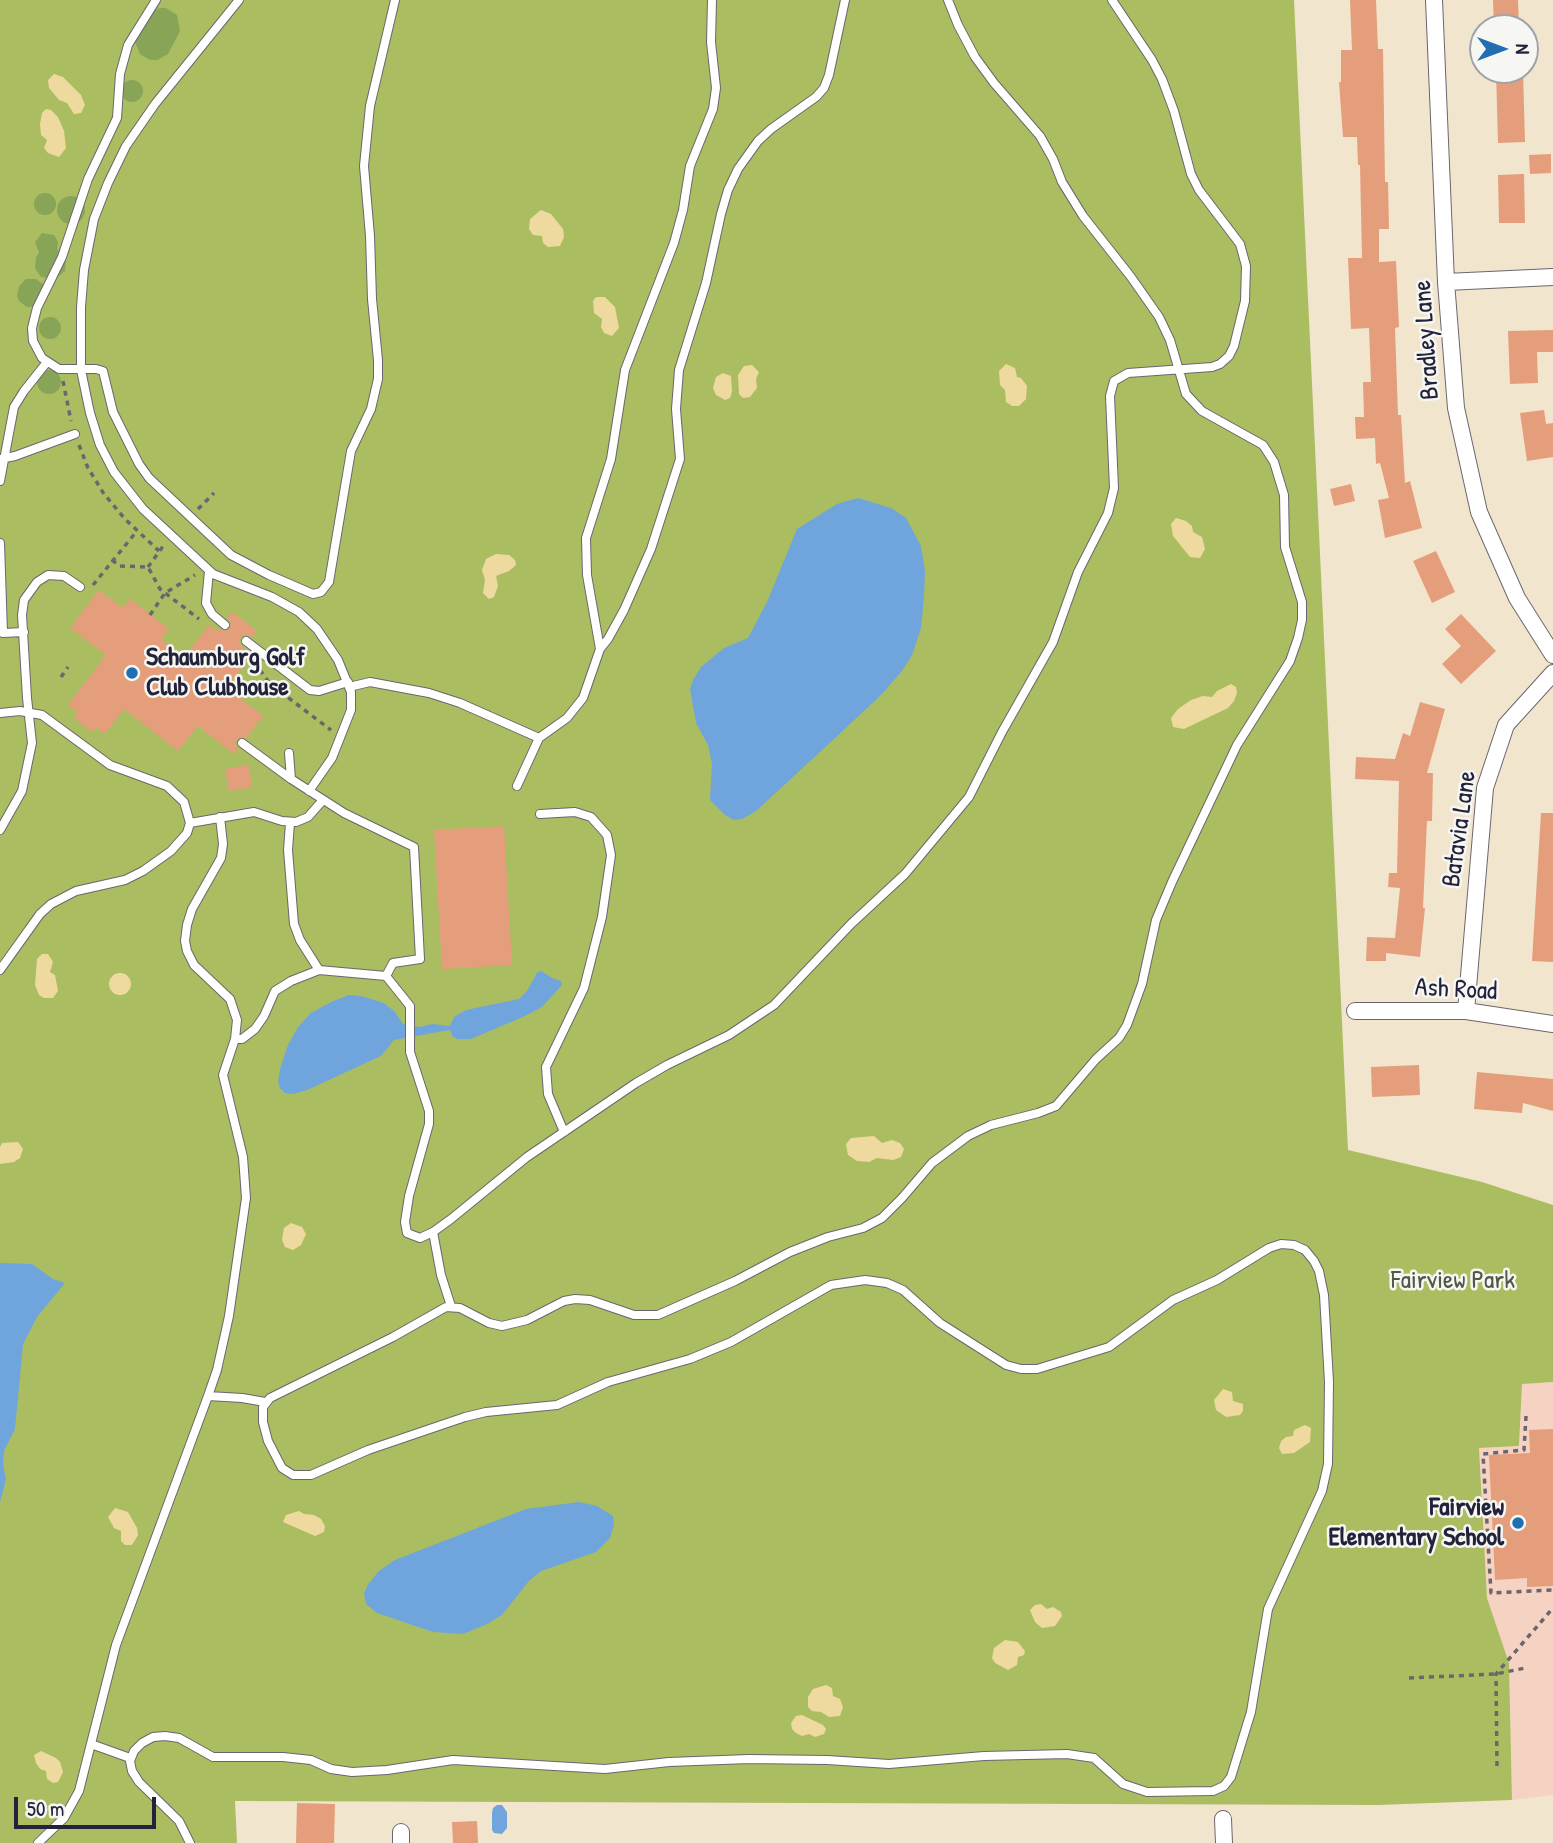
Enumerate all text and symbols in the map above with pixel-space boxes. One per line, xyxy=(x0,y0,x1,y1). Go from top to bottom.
north arrow xyxy=(1469,14,1539,84)
text: N xyxy=(1510,44,1536,54)
street label: Bradley Lane xyxy=(1407,279,1447,401)
place label: Schaumburg Golf Club Clubhouse xyxy=(146,642,305,704)
marker: Schaumburg Golf Club Clubhouse xyxy=(124,665,140,681)
street label: Batavia Lane xyxy=(1436,769,1484,889)
street label: Ash Road xyxy=(1414,972,1498,1008)
park label: Fairview Park xyxy=(1391,1265,1515,1297)
place label: Fairview Elementary School xyxy=(1329,1492,1504,1554)
marker: Fairview Elementary School xyxy=(1510,1515,1526,1531)
scale bar xyxy=(18,1784,159,1828)
text: 50 m xyxy=(27,1794,64,1823)

